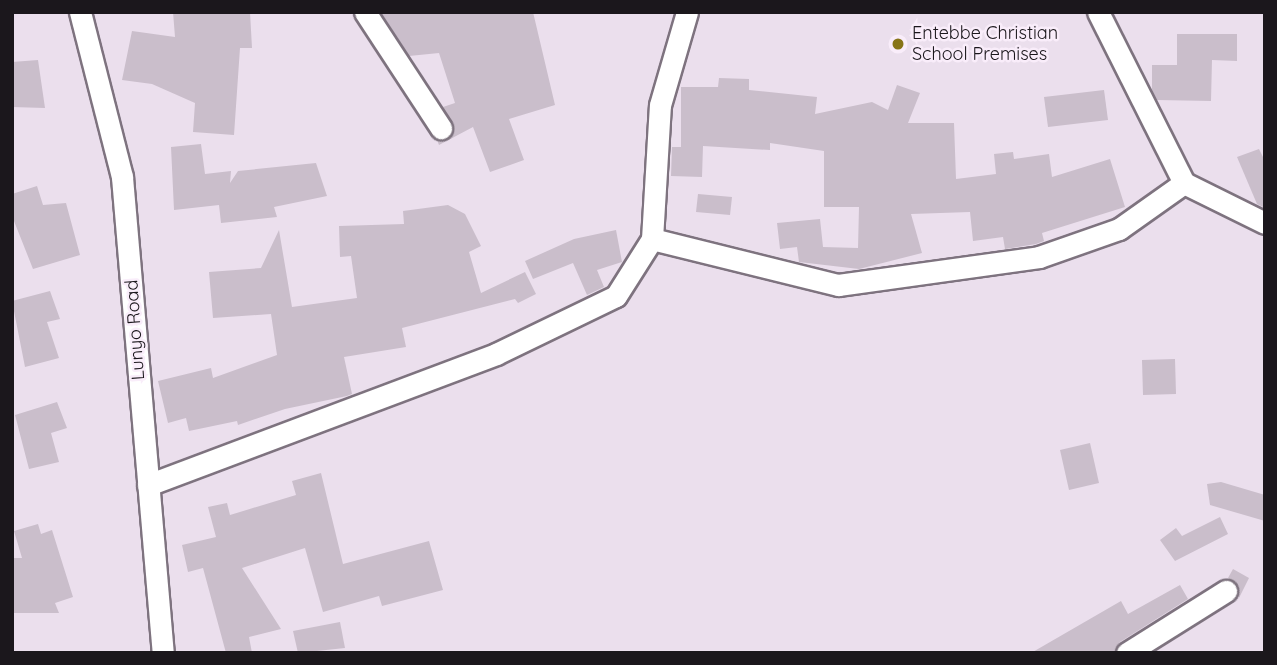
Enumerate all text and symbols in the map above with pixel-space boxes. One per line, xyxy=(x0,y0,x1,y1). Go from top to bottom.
place label: Entebbe Christian School Premises xyxy=(912,23,1058,66)
marker: Entebbe Christian School Premises xyxy=(890,36,906,52)
street label: Lunyo Road xyxy=(121,279,149,381)

